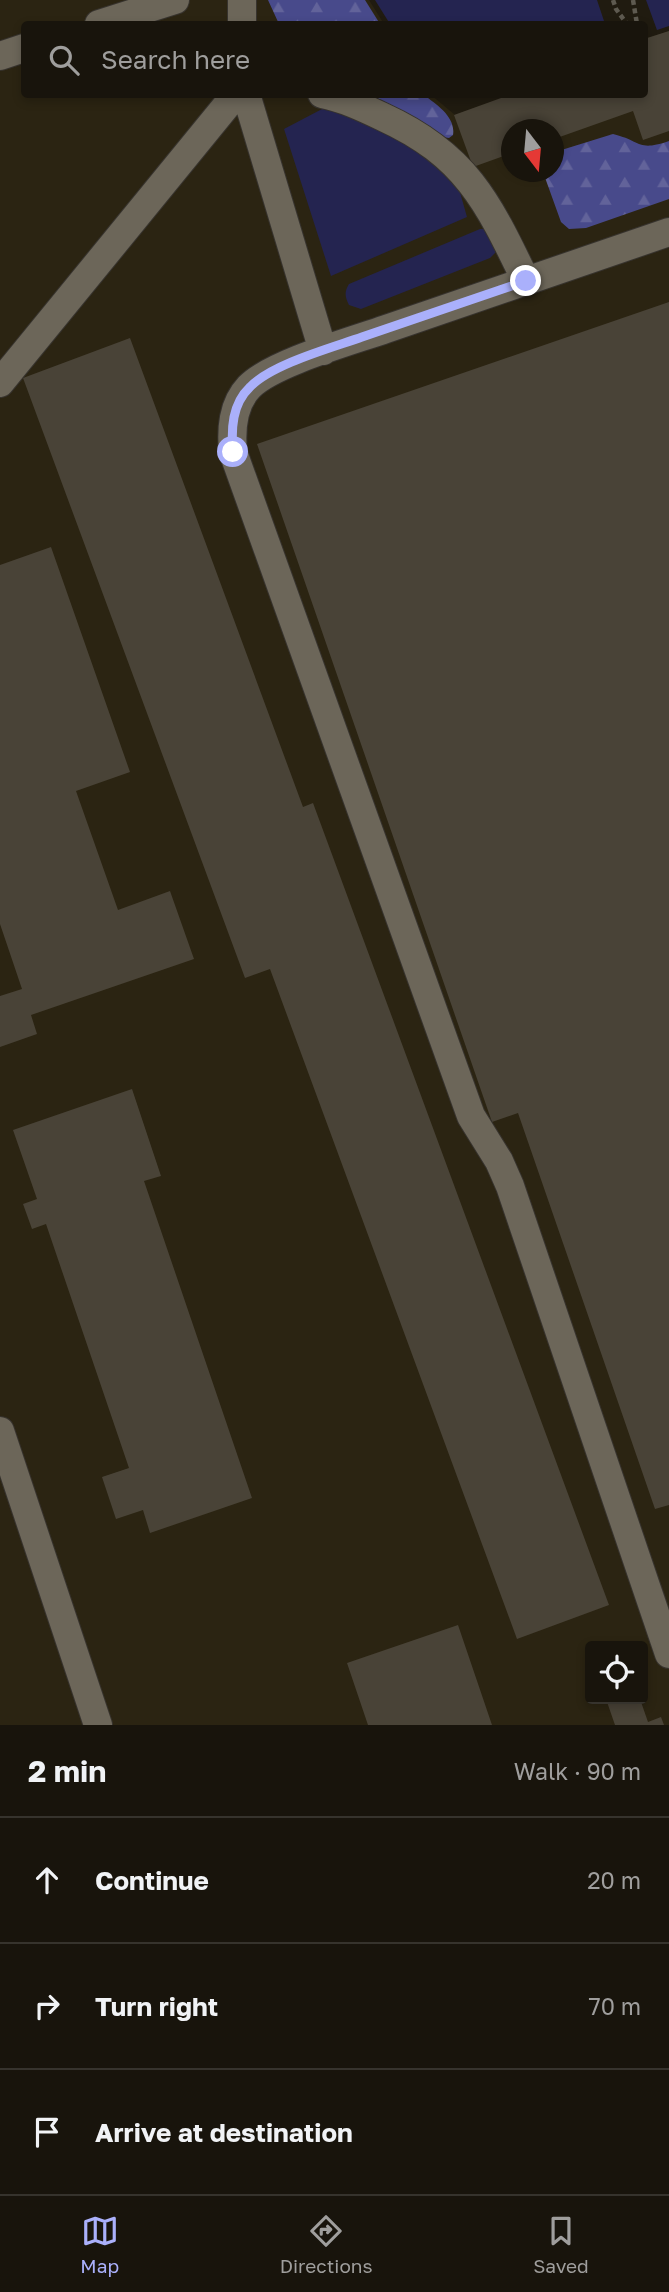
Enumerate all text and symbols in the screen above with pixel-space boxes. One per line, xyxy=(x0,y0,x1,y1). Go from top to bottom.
search box xyxy=(21,21,648,98)
icon: search xyxy=(45,41,83,79)
text: Search here xyxy=(101,44,250,75)
north arrow xyxy=(501,119,564,182)
route end xyxy=(510,265,541,296)
route start xyxy=(217,436,248,467)
map controls xyxy=(585,1641,648,1704)
button: locate xyxy=(585,1641,648,1704)
text: 2 min xyxy=(28,1753,106,1789)
text: Walk · 90 m xyxy=(514,1757,641,1785)
icon: ahead xyxy=(28,1861,66,1899)
text: Continue xyxy=(95,1865,209,1896)
text: 20 m xyxy=(587,1866,641,1894)
icon: right xyxy=(28,1987,66,2025)
text: Turn right xyxy=(95,1991,218,2022)
text: 70 m xyxy=(588,1992,641,2020)
icon: arrive xyxy=(28,2113,66,2151)
text: Arrive at destination xyxy=(95,2117,353,2148)
tab: Map xyxy=(80,2212,119,2277)
tab: Directions xyxy=(280,2212,373,2277)
tab: Saved xyxy=(533,2212,589,2277)

